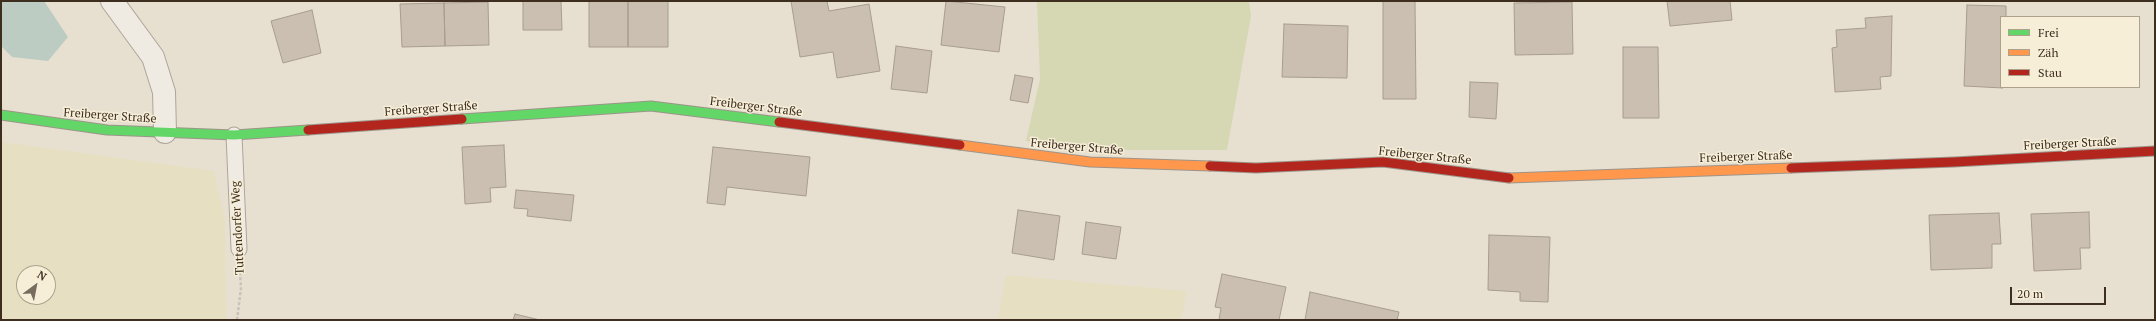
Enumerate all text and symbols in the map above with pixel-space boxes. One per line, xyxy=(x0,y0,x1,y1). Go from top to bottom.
legend xyxy=(2000,16,2140,88)
text: Frei xyxy=(2038,25,2059,40)
text: Zäh xyxy=(2038,45,2058,60)
text: Stau xyxy=(2038,65,2062,80)
street label: Freiberger Straße xyxy=(709,94,803,120)
street label: Freiberger Straße xyxy=(384,99,478,119)
street label: Freiberger Straße xyxy=(63,106,157,126)
street label: Freiberger Straße xyxy=(2023,134,2117,154)
street label: Freiberger Straße xyxy=(1030,136,1124,158)
street label: Freiberger Straße xyxy=(1378,144,1472,168)
street label: Freiberger Straße xyxy=(1699,148,1793,166)
street label: Tuttendorfer Weg xyxy=(228,181,248,275)
north arrow xyxy=(16,265,56,305)
text: N xyxy=(35,268,49,284)
scale bar xyxy=(2012,279,2108,305)
text: 20 m xyxy=(2017,286,2043,301)

